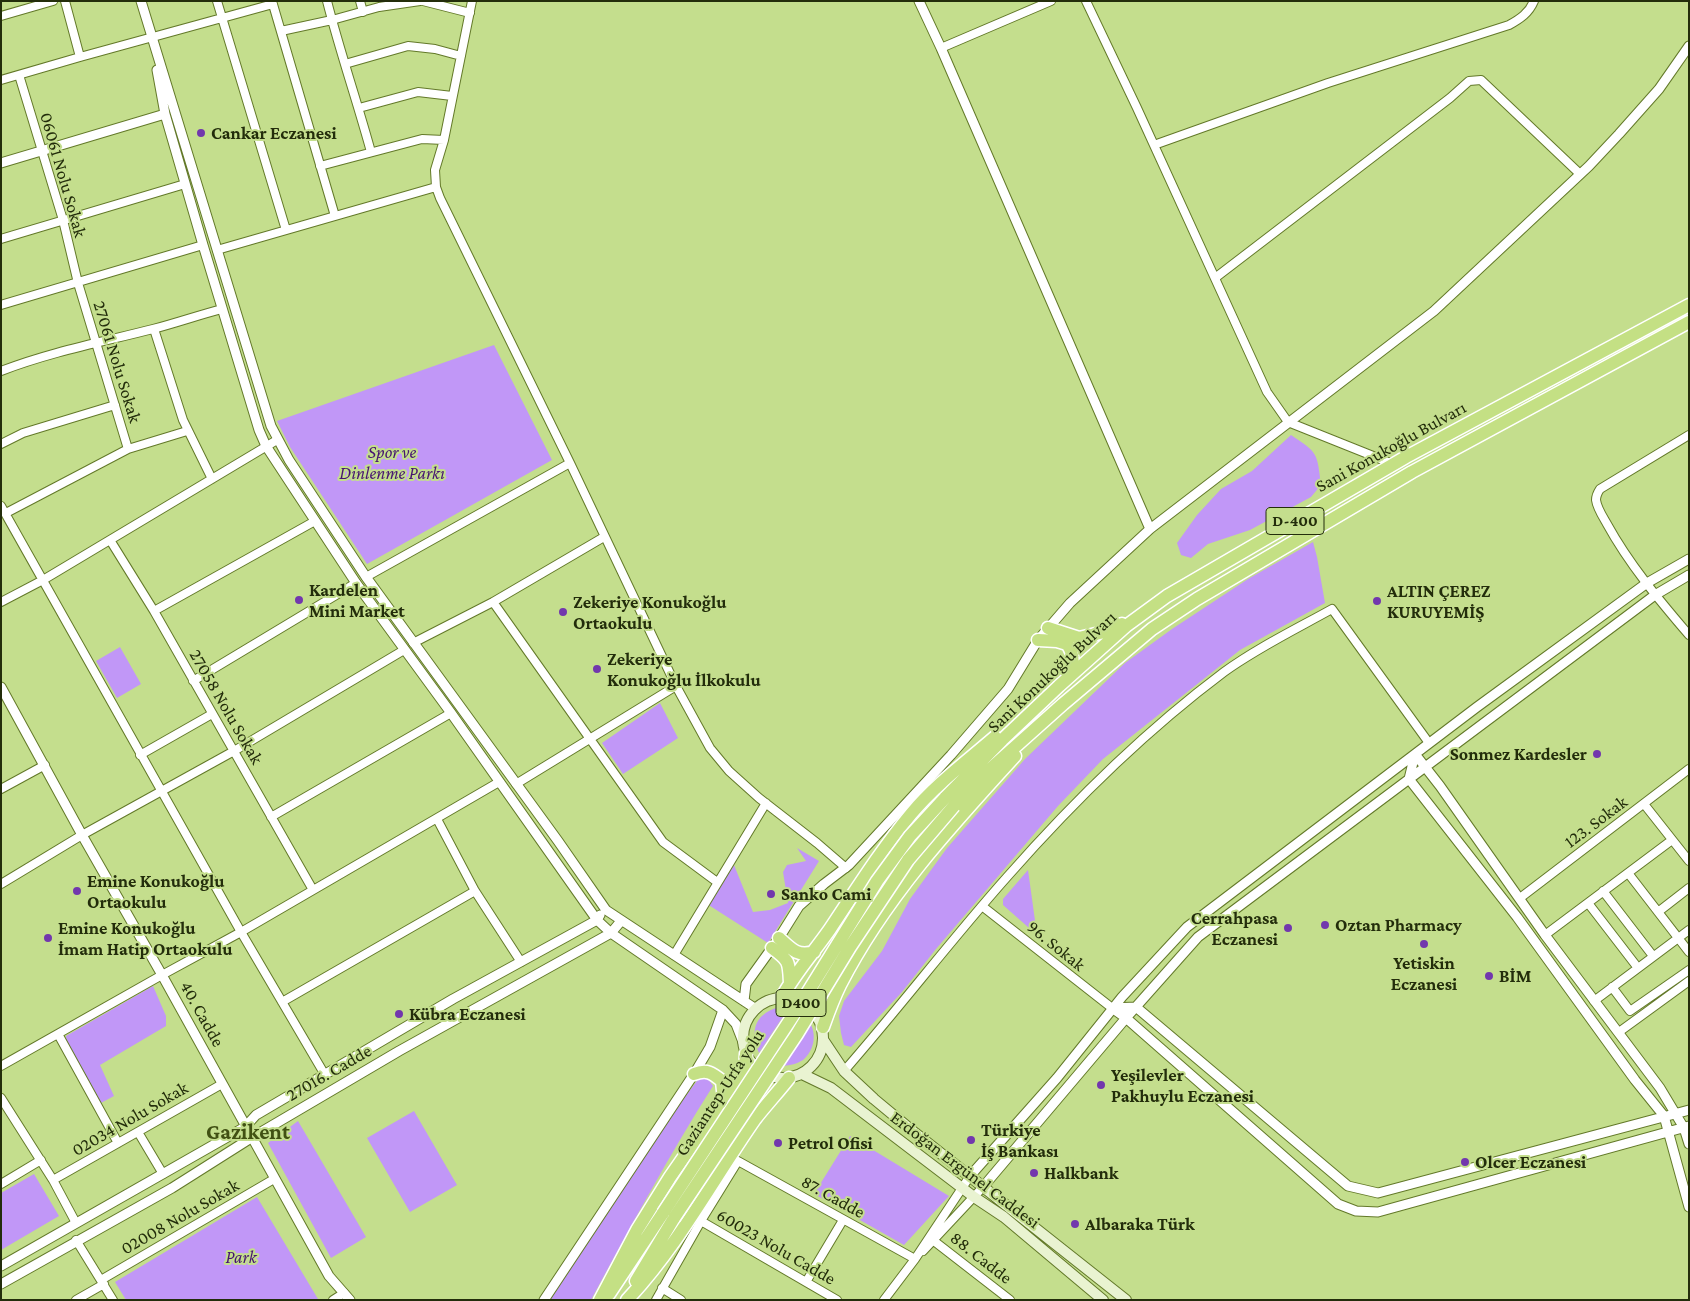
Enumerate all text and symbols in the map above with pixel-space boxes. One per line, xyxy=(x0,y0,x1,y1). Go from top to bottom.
street label: 06061 Nolu Sokak xyxy=(35,110,91,240)
place label: Cankar Eczanesi xyxy=(211,122,337,144)
marker: Cankar Eczanesi xyxy=(195,127,207,139)
street label: 27061 Nolu Sokak xyxy=(88,299,146,425)
street label: Sani Konukoğlu Bulvarı xyxy=(1312,397,1470,497)
park label: Spor ve Dinlenme Parkı xyxy=(339,441,445,484)
road number: D-400 xyxy=(1266,508,1324,534)
place label: Kardelen Mini Market xyxy=(309,579,405,622)
place label: ALTIN ÇEREZ KURUYEMİŞ xyxy=(1387,580,1491,622)
place label: Zekeriye Konukoğlu Ortaokulu xyxy=(573,591,726,634)
marker: Kardelen Mini Market xyxy=(293,594,305,606)
marker: ALTIN ÇEREZ KURUYEMİŞ xyxy=(1371,595,1383,607)
marker: Zekeriye Konukoğlu Ortaokulu xyxy=(557,606,569,618)
street label: Sani Konukoğlu Bulvarı xyxy=(983,607,1121,737)
street label: 27058 Nolu Sokak xyxy=(184,646,268,768)
place label: Zekeriye Konukoğlu İlkokulu xyxy=(607,648,761,691)
marker: Zekeriye Konukoğlu İlkokulu xyxy=(591,663,603,675)
place label: Sonmez Kardesler xyxy=(1450,743,1587,765)
marker: Sonmez Kardesler xyxy=(1591,748,1603,760)
street label: 123. Sokak xyxy=(1560,791,1632,853)
place label: Emine Konukoğlu Ortaokulu xyxy=(87,870,224,912)
place label: Sanko Cami xyxy=(781,883,872,905)
marker: Emine Konukoğlu Ortaokulu xyxy=(71,885,83,897)
marker: Sanko Cami xyxy=(765,888,777,900)
place label: Cerrahpasa Eczanesi xyxy=(1191,907,1278,950)
place label: Oztan Pharmacy xyxy=(1335,914,1462,936)
street label: 96. Sokak xyxy=(1023,916,1089,976)
place label: Emine Konukoğlu İmam Hatip Ortaokulu xyxy=(58,917,232,960)
marker: Oztan Pharmacy xyxy=(1319,919,1331,931)
marker: Cerrahpasa Eczanesi xyxy=(1282,922,1294,934)
marker: Emine Konukoğlu İmam Hatip Ortaokulu xyxy=(42,932,54,944)
marker: Yetiskin Eczanesi xyxy=(1418,938,1430,950)
place label: Yetiskin Eczanesi xyxy=(1391,952,1457,994)
place label: BİM xyxy=(1499,965,1531,987)
marker: BİM xyxy=(1483,970,1495,982)
street label: 40. Cadde xyxy=(175,977,229,1051)
road number: D400 xyxy=(776,990,826,1016)
place label: Kübra Eczanesi xyxy=(409,1003,526,1025)
marker: Kübra Eczanesi xyxy=(393,1008,405,1020)
street label: Gaziantep-Urfa yolu xyxy=(671,1026,769,1160)
street label: 27016. Cadde xyxy=(283,1040,375,1106)
place label: Yeşilevler Pakhuylu Eczanesi xyxy=(1111,1064,1254,1106)
street label: 02034 Nolu Sokak xyxy=(68,1077,192,1161)
marker: Yeşilevler Pakhuylu Eczanesi xyxy=(1095,1079,1107,1091)
street label: Erdoğan Ergünel Caddesi xyxy=(886,1107,1044,1233)
district label: Gazikent xyxy=(206,1119,290,1145)
place label: Türkiye İş Bankası xyxy=(981,1119,1059,1162)
place label: Petrol Ofisi xyxy=(788,1132,873,1154)
marker: Türkiye İş Bankası xyxy=(965,1134,977,1146)
marker: Petrol Ofisi xyxy=(772,1137,784,1149)
place label: Olcer Eczanesi xyxy=(1475,1151,1586,1173)
marker: Olcer Eczanesi xyxy=(1459,1156,1471,1168)
place label: Halkbank xyxy=(1044,1162,1119,1184)
marker: Halkbank xyxy=(1028,1167,1040,1179)
street label: 87. Cadde xyxy=(797,1171,869,1223)
street label: 02008 Nolu Sokak xyxy=(117,1174,243,1260)
street label: 60023 Nolu Cadde xyxy=(713,1204,839,1290)
place label: Albaraka Türk xyxy=(1085,1213,1195,1235)
marker: Albaraka Türk xyxy=(1069,1218,1081,1230)
street label: 88. Cadde xyxy=(946,1227,1016,1289)
park label: Park xyxy=(225,1246,257,1268)

